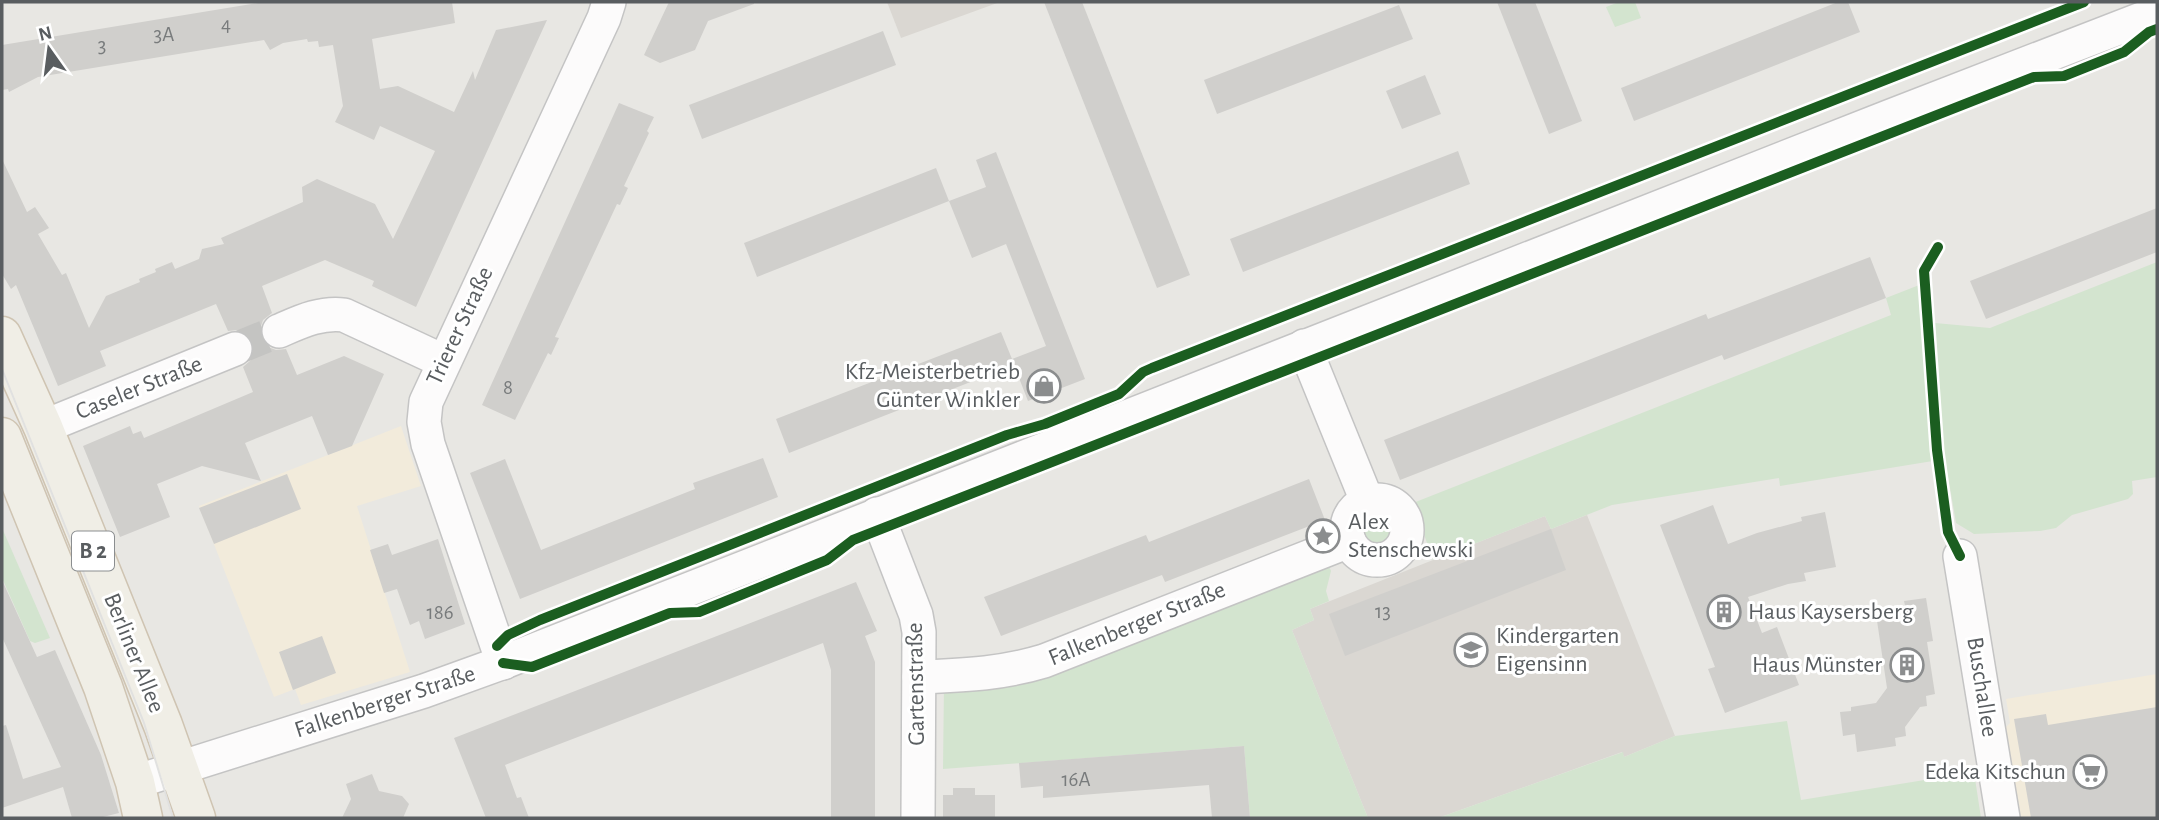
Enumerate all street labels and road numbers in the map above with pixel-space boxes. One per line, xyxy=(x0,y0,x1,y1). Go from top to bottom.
street label: Trierer Straße xyxy=(422,263,498,389)
street label: Caseler Straße xyxy=(72,352,206,424)
road number: B 2 xyxy=(72,531,114,570)
street label: Falkenberger Straße xyxy=(1045,578,1229,670)
street label: Berliner Allee xyxy=(99,590,169,716)
street label: Gartenstraße xyxy=(903,622,929,746)
street label: Buschallee xyxy=(1962,635,2002,739)
street label: Falkenberger Straße xyxy=(292,661,478,743)

